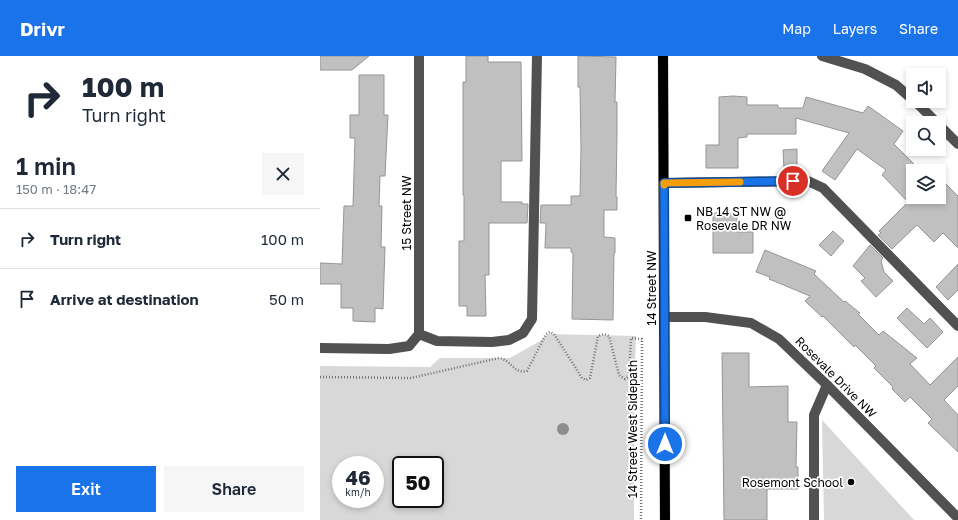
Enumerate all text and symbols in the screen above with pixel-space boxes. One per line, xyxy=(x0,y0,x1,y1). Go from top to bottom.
text: Drivr xyxy=(20,17,65,40)
text: Map xyxy=(782,20,811,37)
text: Layers xyxy=(833,20,877,37)
text: Share xyxy=(899,20,938,37)
map controls xyxy=(906,68,946,204)
button: sound xyxy=(906,68,946,108)
text: 100 m xyxy=(82,70,164,103)
icon: right xyxy=(16,72,68,124)
text: Turn right xyxy=(82,104,166,126)
button: search xyxy=(906,116,946,156)
text: 1 min xyxy=(16,151,76,180)
button: close xyxy=(262,153,304,195)
pin xyxy=(776,164,810,198)
button: layers xyxy=(906,164,946,204)
icon: arrive xyxy=(782,170,804,192)
street label: 15 Street NW xyxy=(399,175,414,250)
text: 150 m · 18:47 xyxy=(16,181,96,197)
place label: NB 14 ST NW @ Rosevale DR NW xyxy=(696,204,792,233)
marker: NB 14 ST NW @ Rosevale DR NW xyxy=(683,213,693,223)
icon: right xyxy=(16,228,38,250)
text: Turn right xyxy=(50,230,121,248)
text: 100 m xyxy=(261,230,304,248)
street label: 14 Street NW xyxy=(644,250,659,326)
icon: arrive xyxy=(16,288,38,310)
text: Arrive at destination xyxy=(50,290,199,308)
text: 50 m xyxy=(269,290,304,308)
street label: Rosevale Drive NW xyxy=(792,333,880,421)
street label: 14 Street West Sidepath xyxy=(625,360,640,498)
position arrow xyxy=(644,423,686,465)
speed limit sign: 50 xyxy=(392,456,444,508)
text: 46 xyxy=(345,465,371,489)
button: Exit xyxy=(16,466,156,512)
button: Share xyxy=(164,466,304,512)
place label: Rosemont School xyxy=(742,475,843,490)
marker: Rosemont School xyxy=(846,477,856,487)
text: km/h xyxy=(345,486,371,498)

